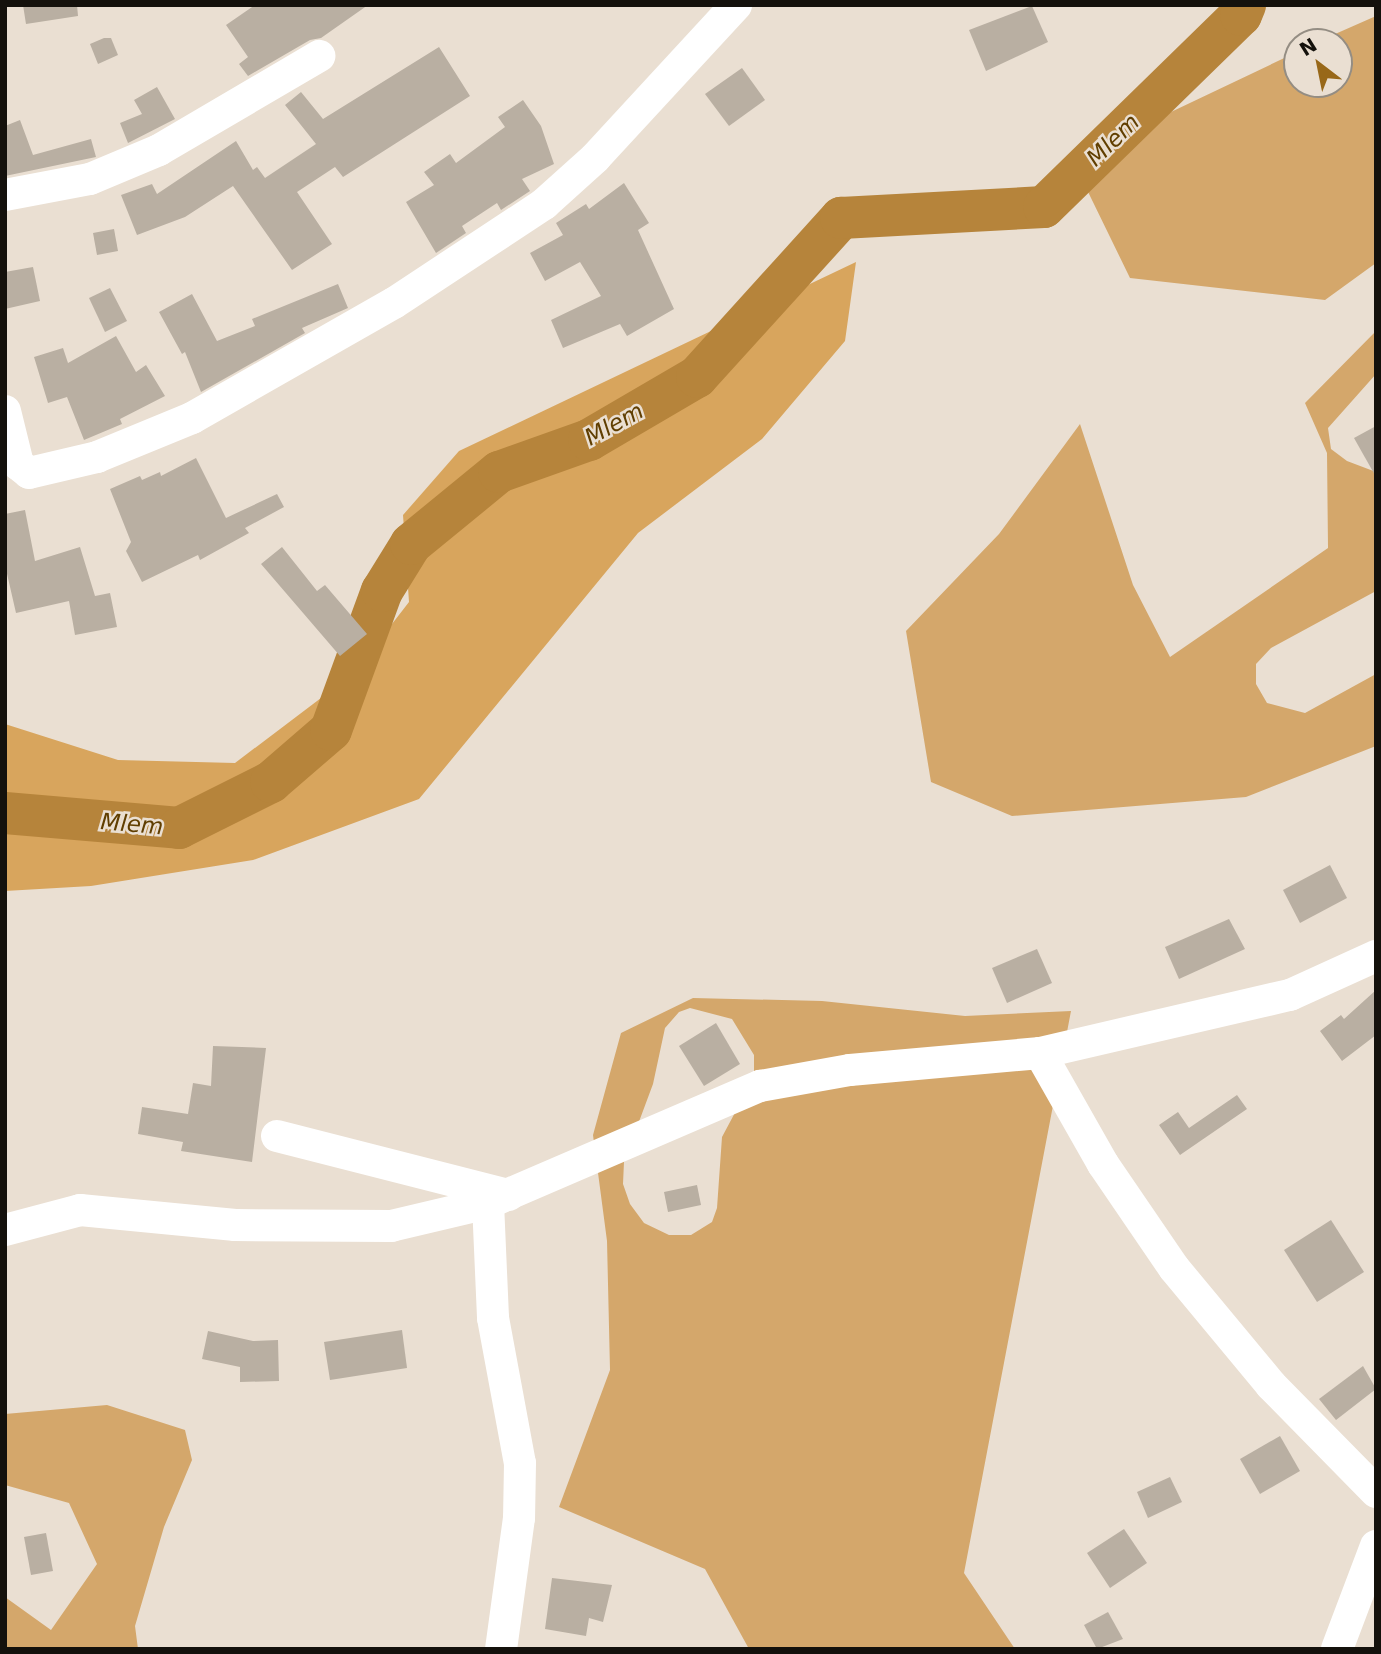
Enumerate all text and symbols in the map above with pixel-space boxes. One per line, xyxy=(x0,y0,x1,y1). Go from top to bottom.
north arrow xyxy=(1283,28,1353,98)
text: N xyxy=(1295,33,1321,60)
water label: Mlem xyxy=(1081,108,1145,172)
water label: Mlem xyxy=(580,397,648,451)
water label: Mlem xyxy=(100,808,164,840)

